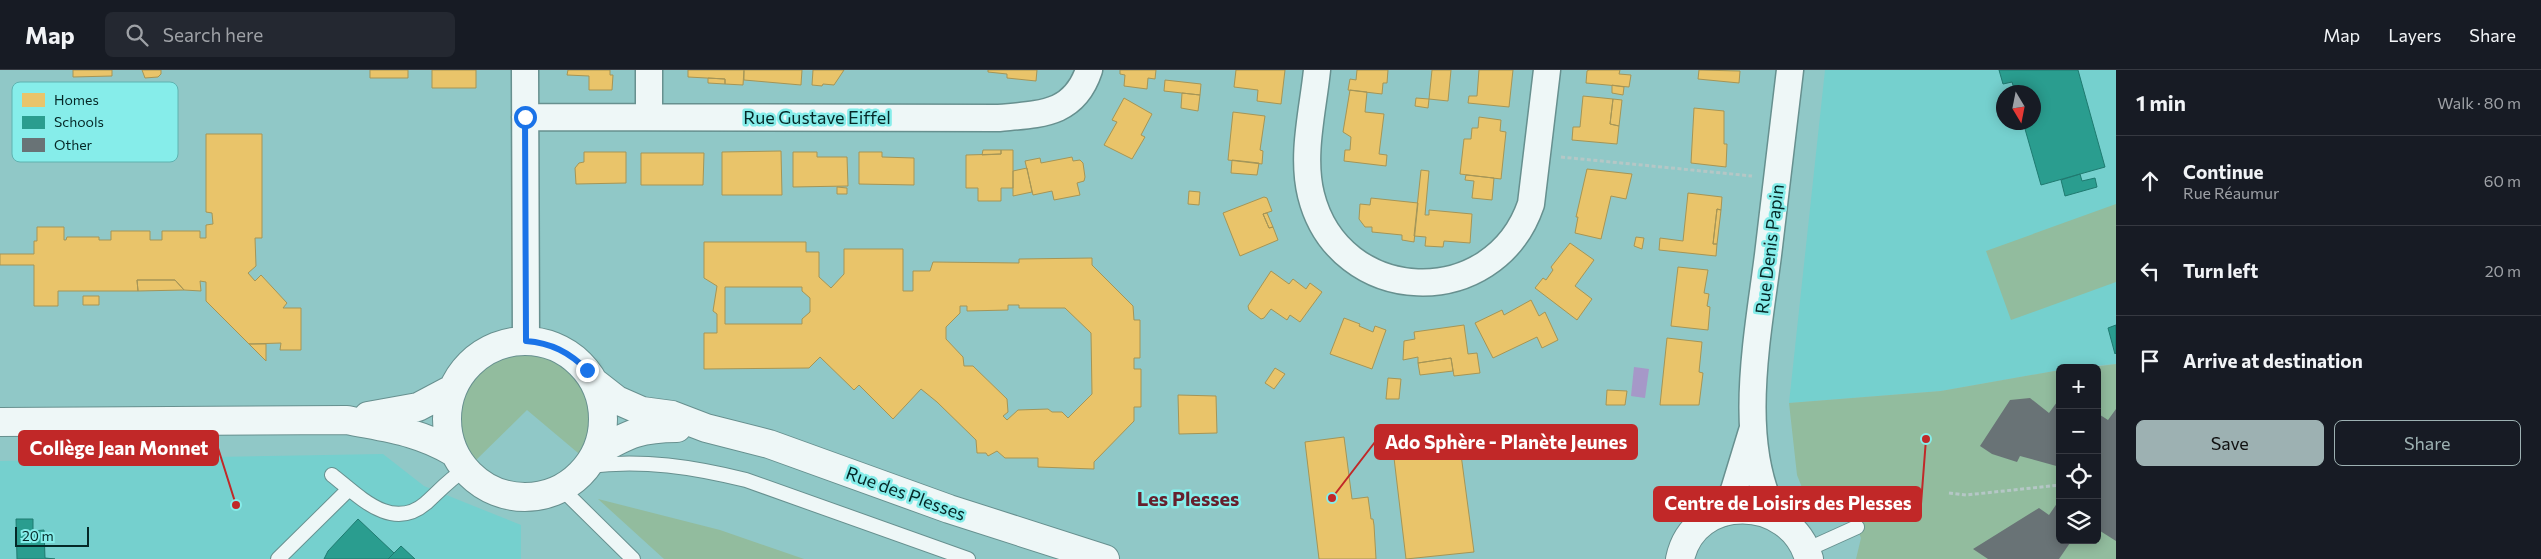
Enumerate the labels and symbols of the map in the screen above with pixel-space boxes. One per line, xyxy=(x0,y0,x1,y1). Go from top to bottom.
legend xyxy=(12,82,178,162)
north arrow xyxy=(1996,85,2041,130)
text: Homes xyxy=(54,91,99,108)
route start xyxy=(514,106,537,129)
street label: Rue Gustave Eiffel xyxy=(743,106,891,128)
text: Schools xyxy=(54,113,104,130)
text: Other xyxy=(54,136,93,153)
street label: Rue Denis Papin xyxy=(1750,183,1788,315)
route end xyxy=(576,359,599,382)
callout: Ado Sphère - Planète Jeunes xyxy=(1375,425,1637,459)
text: Ado Sphère - Planète Jeunes xyxy=(1385,430,1627,453)
callout: Collège Jean Monnet xyxy=(19,431,218,465)
text: Collège Jean Monnet xyxy=(30,436,208,459)
street label: Rue des Plesses xyxy=(843,461,969,525)
district label: Les Plesses xyxy=(1137,486,1239,510)
callout: Centre de Loisirs des Plesses xyxy=(1654,487,1921,521)
text: Centre de Loisirs des Plesses xyxy=(1664,491,1912,514)
scale bar xyxy=(15,524,89,547)

